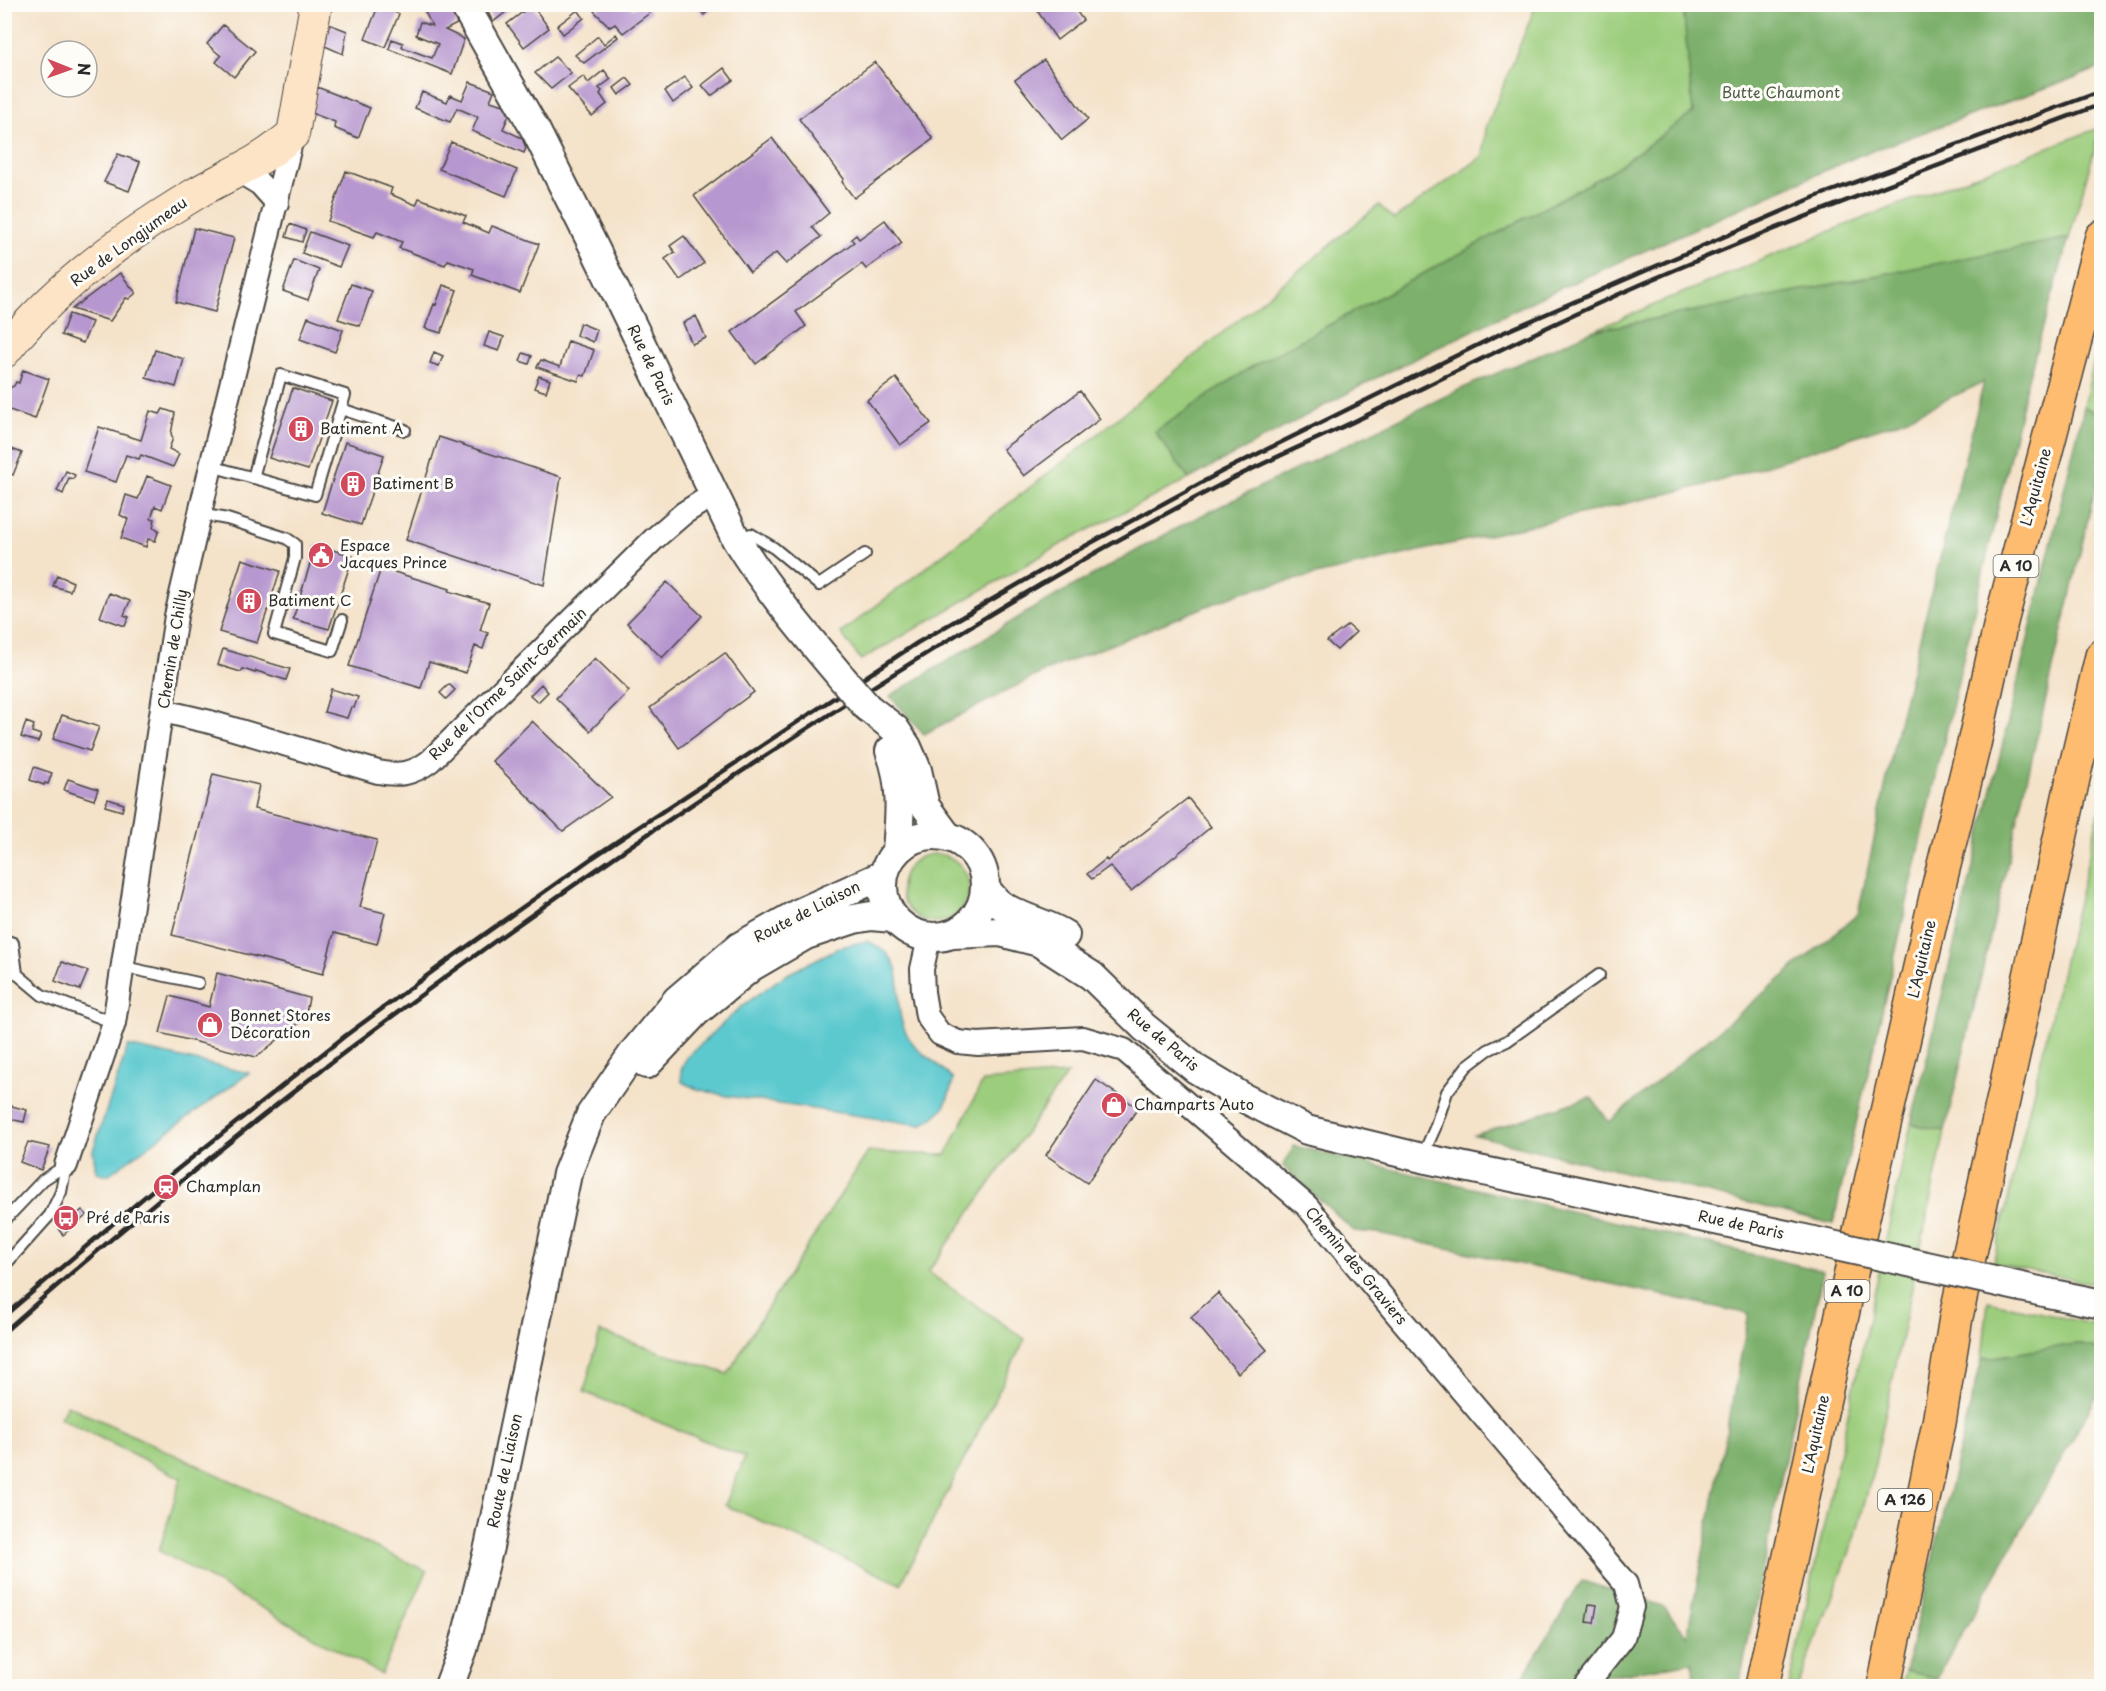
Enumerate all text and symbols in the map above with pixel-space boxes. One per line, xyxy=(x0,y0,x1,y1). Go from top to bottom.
north arrow xyxy=(39,39,99,99)
text: N xyxy=(73,63,97,76)
park label: Butte Chaumont xyxy=(1722,80,1840,103)
street label: Rue de Longjumeau xyxy=(65,191,191,291)
street label: Rue de Paris xyxy=(623,320,682,409)
building icon: Batiment A xyxy=(286,414,316,444)
place label: Batiment A xyxy=(320,416,403,439)
street label: L'Aquitaine xyxy=(2013,445,2056,528)
building icon: Batiment B xyxy=(338,469,368,499)
place label: Batiment B xyxy=(372,471,454,494)
place label: Espace Jacques Prince xyxy=(340,533,447,573)
public building icon: Espace Jacques Prince xyxy=(306,540,336,570)
road number: A 10 xyxy=(1994,555,2038,577)
building icon: Batiment C xyxy=(234,586,264,616)
street label: Chemin de Chilly xyxy=(151,587,192,710)
place label: Batiment C xyxy=(268,588,352,611)
street label: Rue de l'Orme Saint-Germain xyxy=(423,601,591,765)
street label: Route de Liaison xyxy=(749,874,863,947)
street label: L'Aquitaine xyxy=(1900,917,1941,1000)
street label: Rue de Paris xyxy=(1123,1002,1205,1076)
place label: Bonnet Stores Décoration xyxy=(230,1003,331,1043)
shop icon: Bonnet Stores Décoration xyxy=(195,1010,225,1040)
shop icon: Champarts Auto xyxy=(1099,1090,1129,1120)
place label: Champarts Auto xyxy=(1134,1092,1254,1115)
station icon: Champlan xyxy=(151,1172,181,1202)
place label: Champlan xyxy=(186,1174,261,1197)
street label: Chemin des Graviers xyxy=(1301,1201,1414,1329)
bus stop icon: Pré de Paris xyxy=(51,1203,81,1233)
street label: Rue de Paris xyxy=(1696,1203,1787,1244)
place label: Pré de Paris xyxy=(86,1205,170,1228)
road number: A 10 xyxy=(1824,1280,1870,1302)
street label: L'Aquitaine xyxy=(1795,1392,1834,1475)
street label: Route de Liaison xyxy=(480,1411,527,1530)
road number: A 126 xyxy=(1878,1489,1932,1511)

